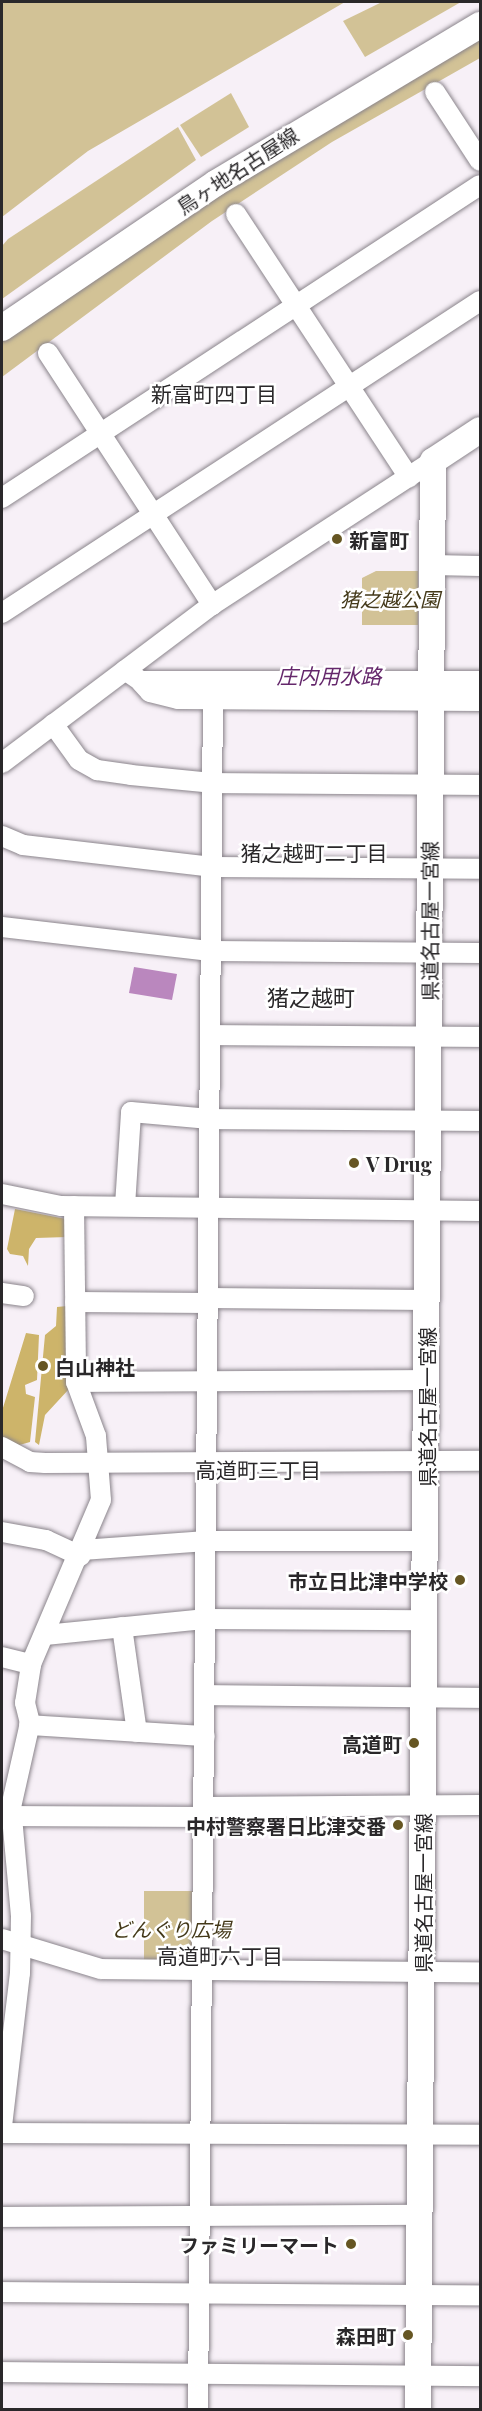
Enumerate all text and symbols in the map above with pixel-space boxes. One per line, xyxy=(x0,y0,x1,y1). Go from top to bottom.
street label: 鳥ヶ地名古屋線 xyxy=(172,122,302,218)
district label: 新富町四丁目 xyxy=(151,380,277,406)
place label: 新富町 xyxy=(349,527,409,551)
marker: 新富町 xyxy=(330,532,344,546)
park label: 猪之越公園 xyxy=(340,586,440,610)
water label: 庄内用水路 xyxy=(277,662,381,688)
district label: 猪之越町二丁目 xyxy=(241,839,387,865)
street label: 県道名古屋一宮線 xyxy=(417,841,441,1001)
district label: 猪之越町 xyxy=(267,985,355,1011)
place label: V Drug xyxy=(366,1151,432,1175)
marker: V Drug xyxy=(347,1156,361,1170)
street label: 県道名古屋一宮線 xyxy=(414,1327,438,1487)
place label: 白山神社 xyxy=(55,1354,135,1378)
marker: 白山神社 xyxy=(36,1359,50,1373)
district label: 高道町三丁目 xyxy=(195,1456,321,1482)
place label: 市立日比津中学校 xyxy=(288,1568,448,1592)
marker: 市立日比津中学校 xyxy=(453,1573,467,1587)
place label: 高道町 xyxy=(342,1731,402,1755)
marker: 高道町 xyxy=(407,1736,421,1750)
place label: 中村警察署日比津交番 xyxy=(186,1813,386,1837)
street label: 県道名古屋一宮線 xyxy=(410,1813,434,1973)
marker: 中村警察署日比津交番 xyxy=(391,1818,405,1832)
park label: どんぐり広場 xyxy=(111,1916,231,1940)
district label: 高道町六丁目 xyxy=(157,1942,283,1968)
place label: ファミリーマート xyxy=(179,2232,339,2256)
marker: ファミリーマート xyxy=(344,2237,358,2251)
place label: 森田町 xyxy=(336,2323,396,2347)
marker: 森田町 xyxy=(401,2328,415,2342)

